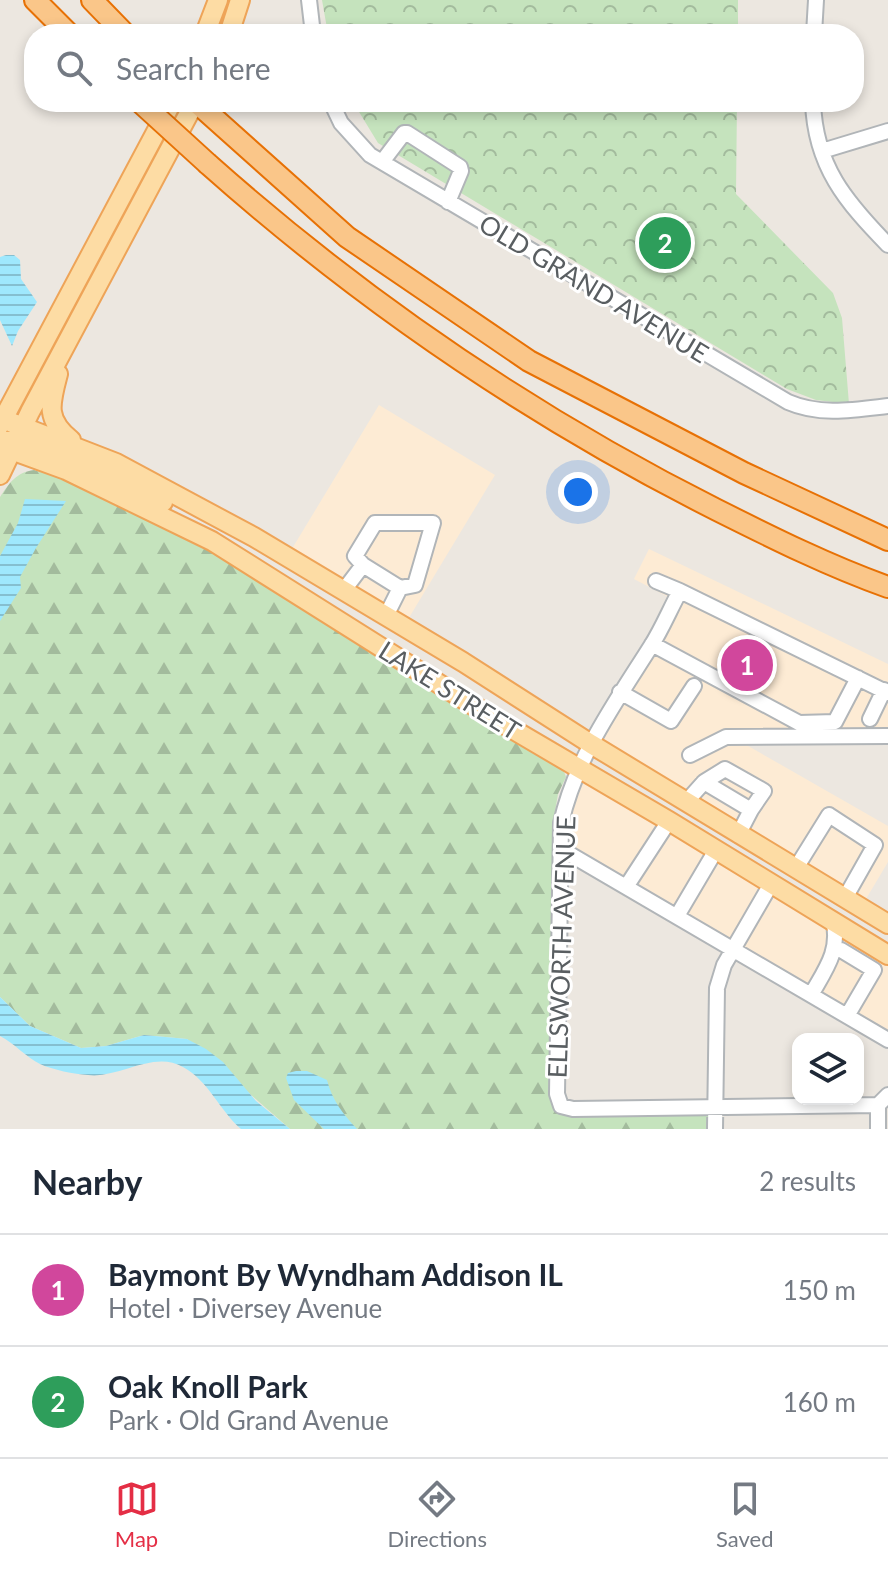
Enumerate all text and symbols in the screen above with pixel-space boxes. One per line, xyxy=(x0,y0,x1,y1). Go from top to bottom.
search box xyxy=(24,24,864,112)
icon: search xyxy=(52,46,96,90)
text: Search here xyxy=(116,50,271,86)
street label: OLD GRAND AVENUE xyxy=(474,207,714,369)
pin: 2 xyxy=(639,213,691,273)
your location xyxy=(558,472,598,512)
street label: LAKE STREET xyxy=(373,634,527,746)
pin: 1 xyxy=(721,635,773,695)
street label: ELLSWORTH AVENUE xyxy=(540,815,582,1079)
map controls xyxy=(792,1033,864,1105)
button: layers xyxy=(792,1033,864,1105)
text: Nearby xyxy=(32,1161,143,1202)
text: 2 results xyxy=(759,1165,856,1197)
text: Baymont By Wyndham Addison IL xyxy=(108,1256,563,1292)
text: 1 xyxy=(50,1274,66,1306)
text: 150 m xyxy=(783,1274,856,1306)
text: Hotel · Diversey Avenue xyxy=(108,1292,382,1324)
text: Oak Knoll Park xyxy=(108,1368,308,1404)
text: 2 xyxy=(50,1386,66,1418)
text: 160 m xyxy=(783,1386,856,1418)
text: Park · Old Grand Avenue xyxy=(108,1404,389,1436)
tab: Map xyxy=(115,1477,159,1552)
tab: Directions xyxy=(388,1477,487,1552)
tab: Saved xyxy=(716,1477,773,1552)

